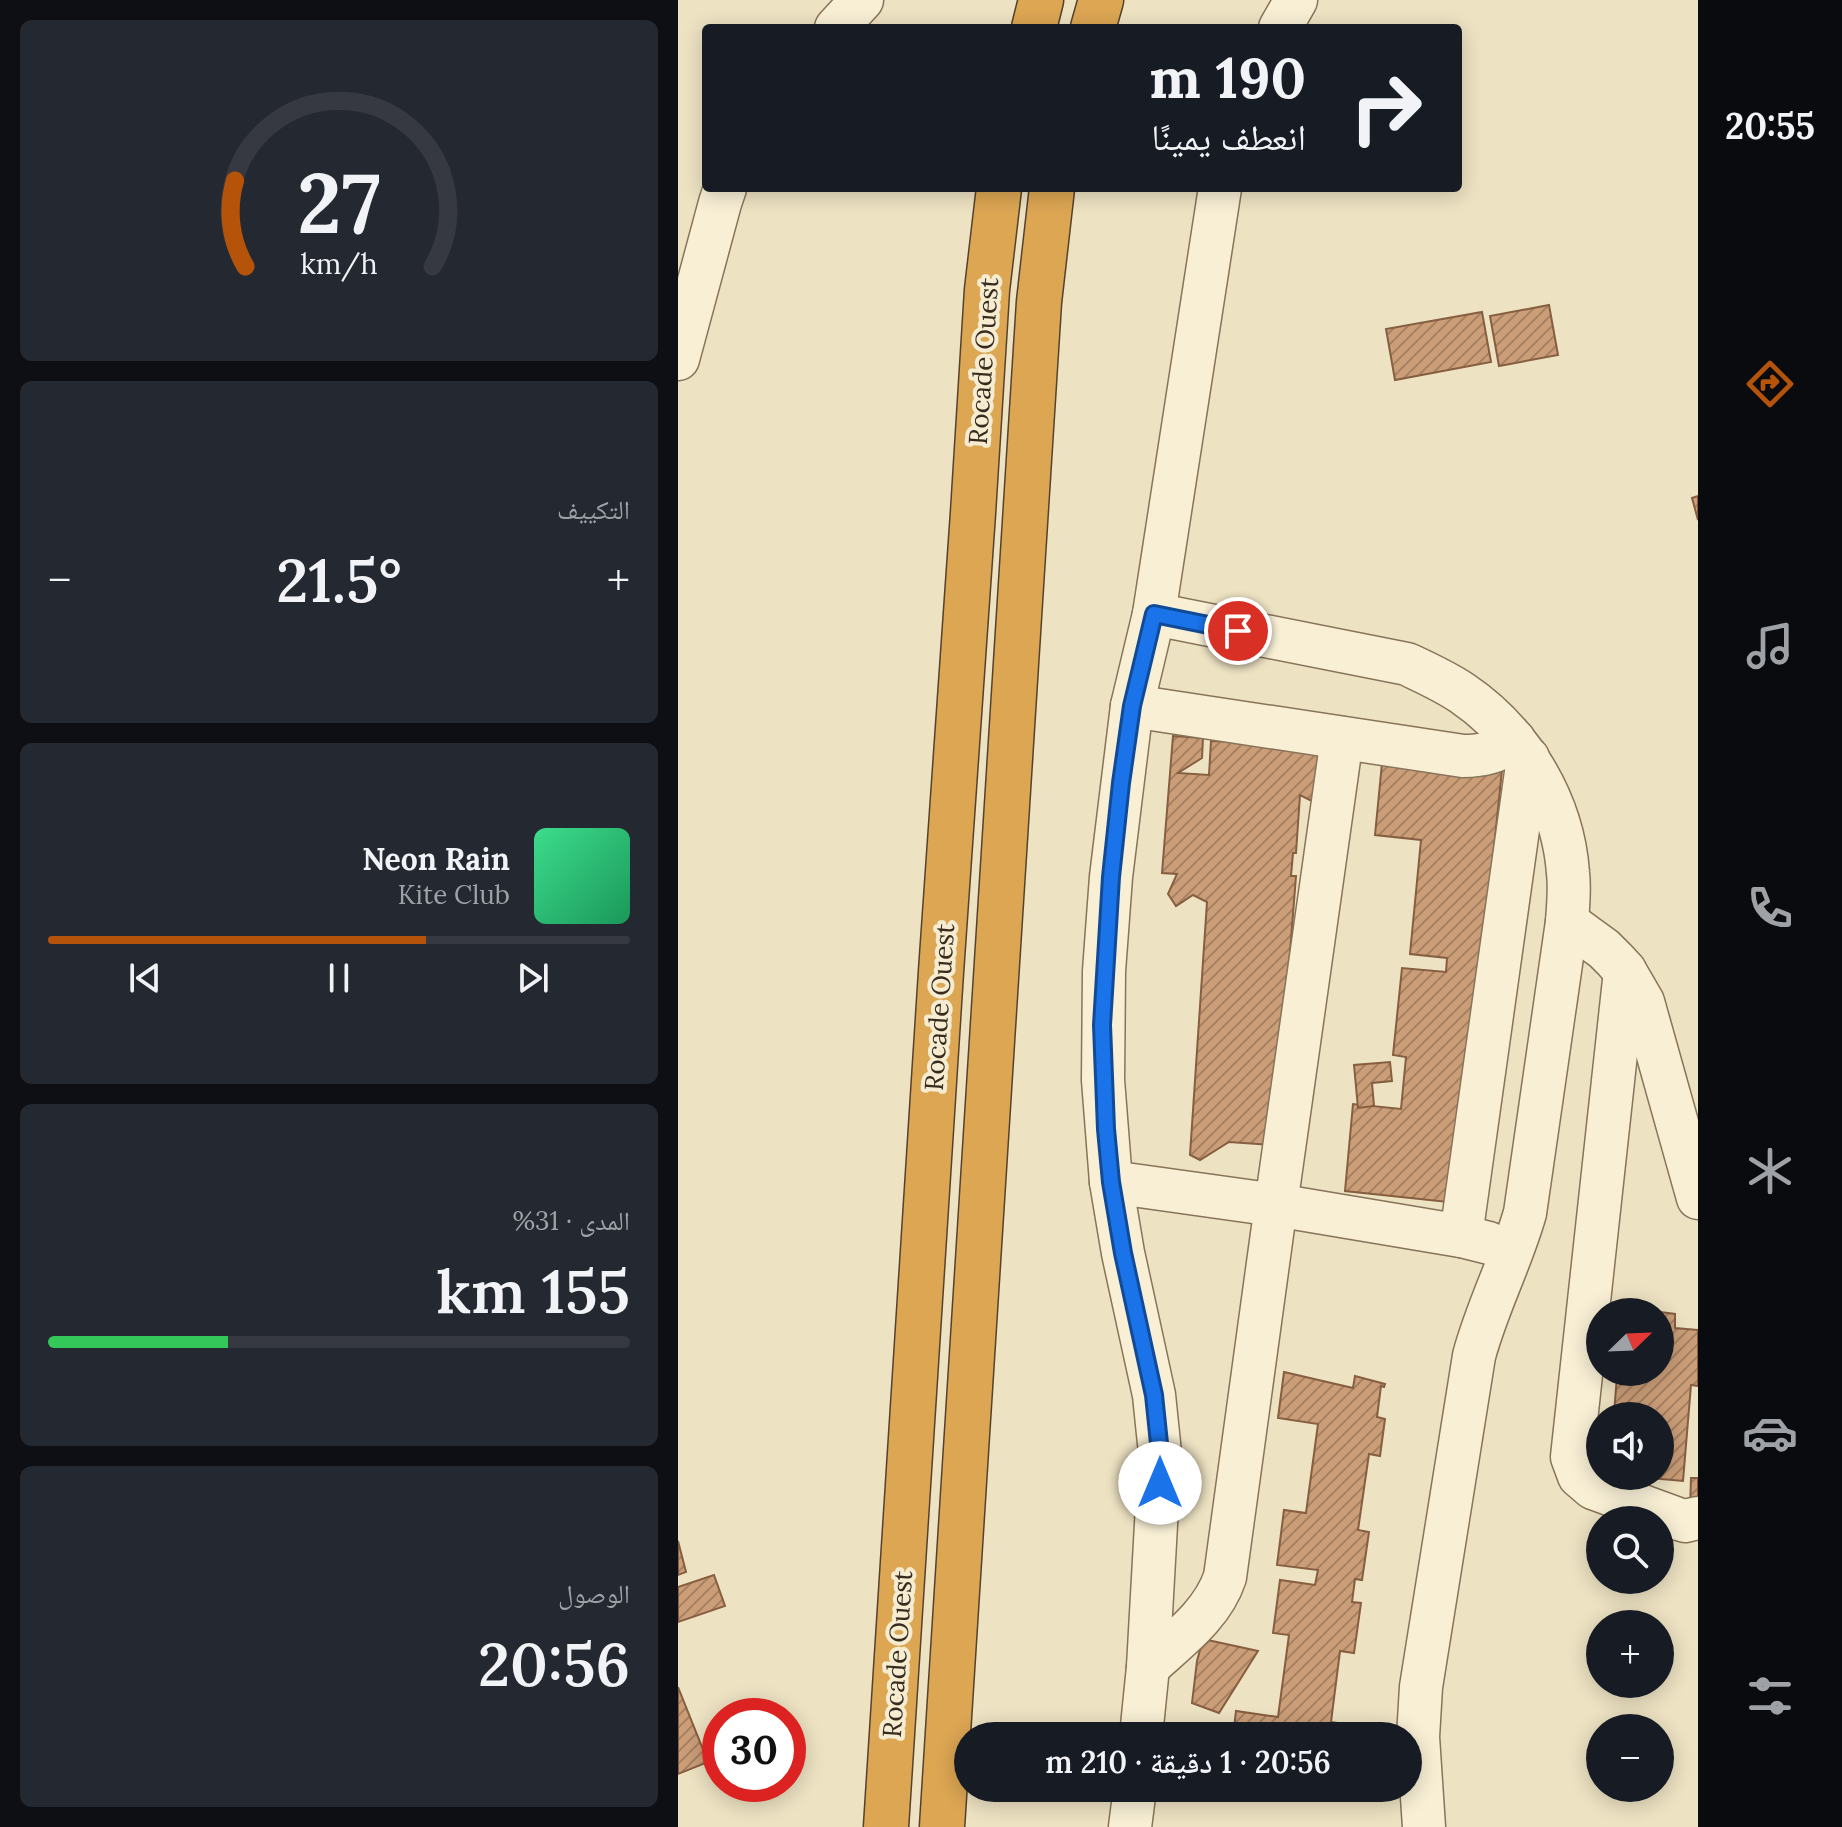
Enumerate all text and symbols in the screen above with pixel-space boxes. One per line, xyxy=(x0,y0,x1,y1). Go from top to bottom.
text: 190 m xyxy=(1149,42,1306,113)
icon: right xyxy=(1334,56,1438,160)
text: 20:55 xyxy=(1725,103,1815,149)
text: انعطف يمينًا xyxy=(1151,114,1306,160)
text: 27 xyxy=(297,148,381,255)
text: km/h xyxy=(300,245,378,282)
street label: Rocade Ouest xyxy=(961,276,1005,446)
icon: directions xyxy=(1742,356,1798,412)
text: التكييف xyxy=(557,493,630,526)
text: 21.5° xyxy=(276,542,402,618)
text: − xyxy=(48,552,71,608)
text: + xyxy=(607,552,630,608)
pin xyxy=(1204,597,1272,665)
icon: arrive xyxy=(1216,609,1260,653)
icon: music xyxy=(1742,618,1798,674)
text: Neon Rain xyxy=(362,840,510,878)
text: Kite Club xyxy=(398,878,510,911)
icon: phone xyxy=(1742,880,1798,936)
street label: Rocade Ouest xyxy=(917,922,961,1092)
icon: previous xyxy=(123,956,167,1000)
icon: pause xyxy=(317,956,361,1000)
icon: next xyxy=(511,956,555,1000)
icon: climate xyxy=(1742,1143,1798,1199)
text: المدى · 31% xyxy=(512,1204,630,1237)
text: 155 km xyxy=(436,1253,630,1329)
north arrow xyxy=(1586,1298,1674,1386)
map controls xyxy=(1586,1298,1674,1802)
button: sound xyxy=(1586,1402,1674,1490)
icon: car xyxy=(1742,1405,1798,1461)
position arrow xyxy=(1118,1441,1202,1525)
button: search xyxy=(1586,1506,1674,1594)
street label: Rocade Ouest xyxy=(875,1569,919,1739)
text: الوصول xyxy=(558,1577,630,1610)
button: + xyxy=(1586,1610,1674,1698)
text: 20:56 xyxy=(478,1626,630,1702)
icon: filters xyxy=(1742,1668,1798,1724)
speed limit sign: 30 xyxy=(702,1698,806,1802)
button: − xyxy=(1586,1714,1674,1802)
text: 20:56 · 1 دقيقة · 210 m xyxy=(1045,1743,1331,1781)

